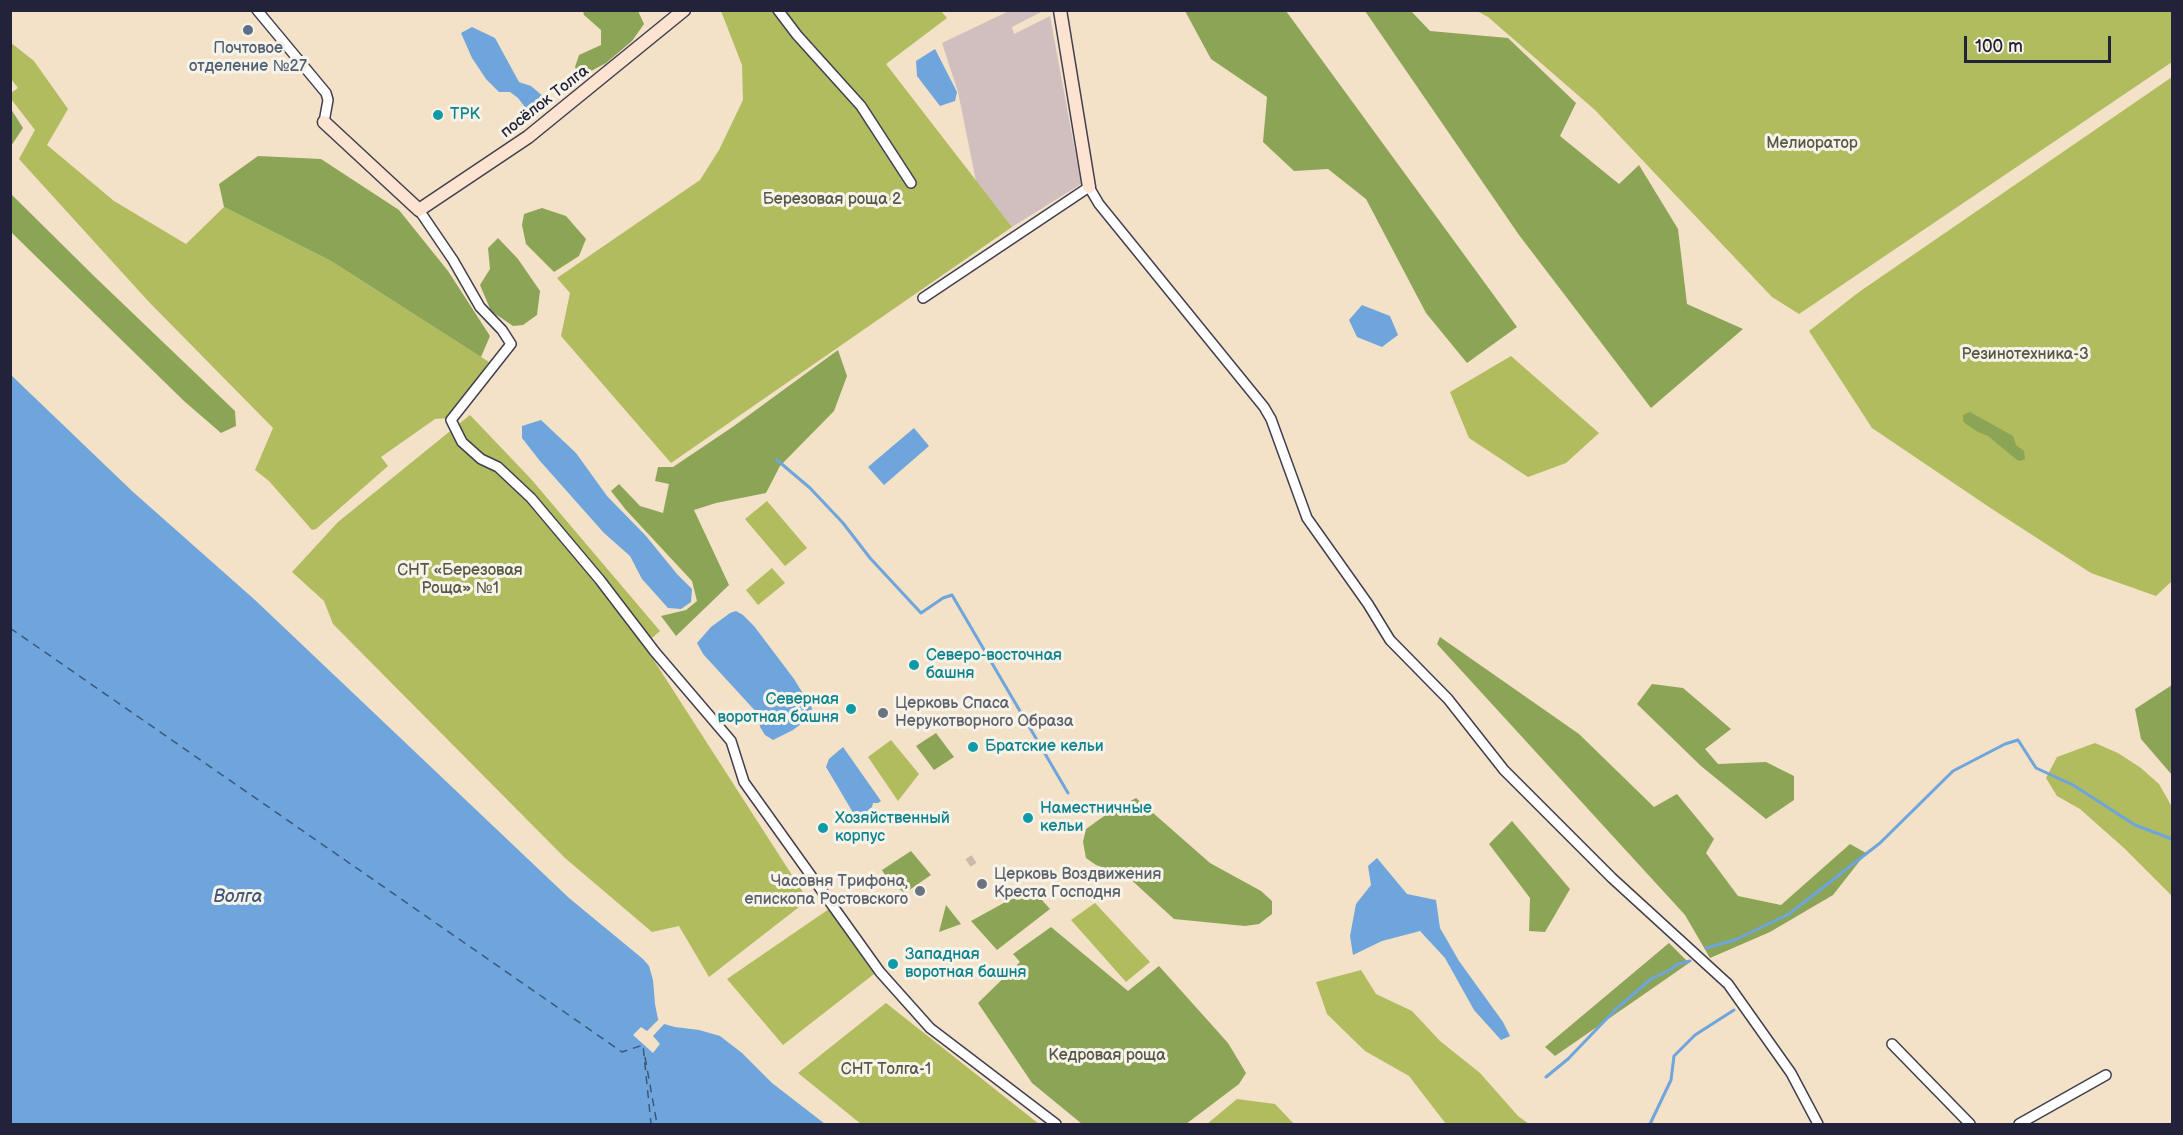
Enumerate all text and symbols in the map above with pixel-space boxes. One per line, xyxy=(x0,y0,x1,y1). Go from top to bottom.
marker: Почтовое отделение №27 xyxy=(241,23,255,37)
scale bar xyxy=(1967,24,2114,62)
text: 100 m xyxy=(1975,36,2023,57)
place label: Почтовое отделение №27 xyxy=(189,39,307,77)
street label: посёлок Толга xyxy=(497,62,593,142)
place label: ТРК xyxy=(450,105,480,125)
marker: ТРК xyxy=(431,108,445,122)
park label: Мелиоратор xyxy=(1766,134,1858,154)
park label: Березовая роща 2 xyxy=(763,190,901,210)
park label: Резинотехника-3 xyxy=(1961,345,2089,365)
park label: СНТ «Березовая Роща» №1 xyxy=(397,561,523,599)
place label: Северо-восточная башня xyxy=(926,646,1062,684)
marker: Северо-восточная башня xyxy=(907,658,921,672)
place label: Северная воротная башня xyxy=(718,690,839,728)
place label: Церковь Спаса Нерукотворного Образа xyxy=(895,694,1073,732)
marker: Северная воротная башня xyxy=(844,702,858,716)
marker: Церковь Спаса Нерукотворного Образа xyxy=(876,706,890,720)
place label: Братские кельи xyxy=(985,737,1104,757)
marker: Братские кельи xyxy=(966,740,980,754)
place label: Наместничные кельи xyxy=(1040,799,1152,837)
place label: Хозяйственный корпус xyxy=(835,809,950,847)
marker: Наместничные кельи xyxy=(1021,811,1035,825)
marker: Хозяйственный корпус xyxy=(816,821,830,835)
place label: Церковь Воздвижения Креста Господня xyxy=(994,865,1161,903)
place label: Часовня Трифона, епископа Ростовского xyxy=(745,872,908,910)
marker: Церковь Воздвижения Креста Господня xyxy=(975,877,989,891)
marker: Часовня Трифона, епископа Ростовского xyxy=(913,884,927,898)
water label: Волга xyxy=(214,886,262,908)
place label: Западная воротная башня xyxy=(905,945,1026,983)
marker: Западная воротная башня xyxy=(886,957,900,971)
park label: Кедровая роща xyxy=(1048,1046,1166,1066)
park label: СНТ Толга-1 xyxy=(841,1060,931,1080)

